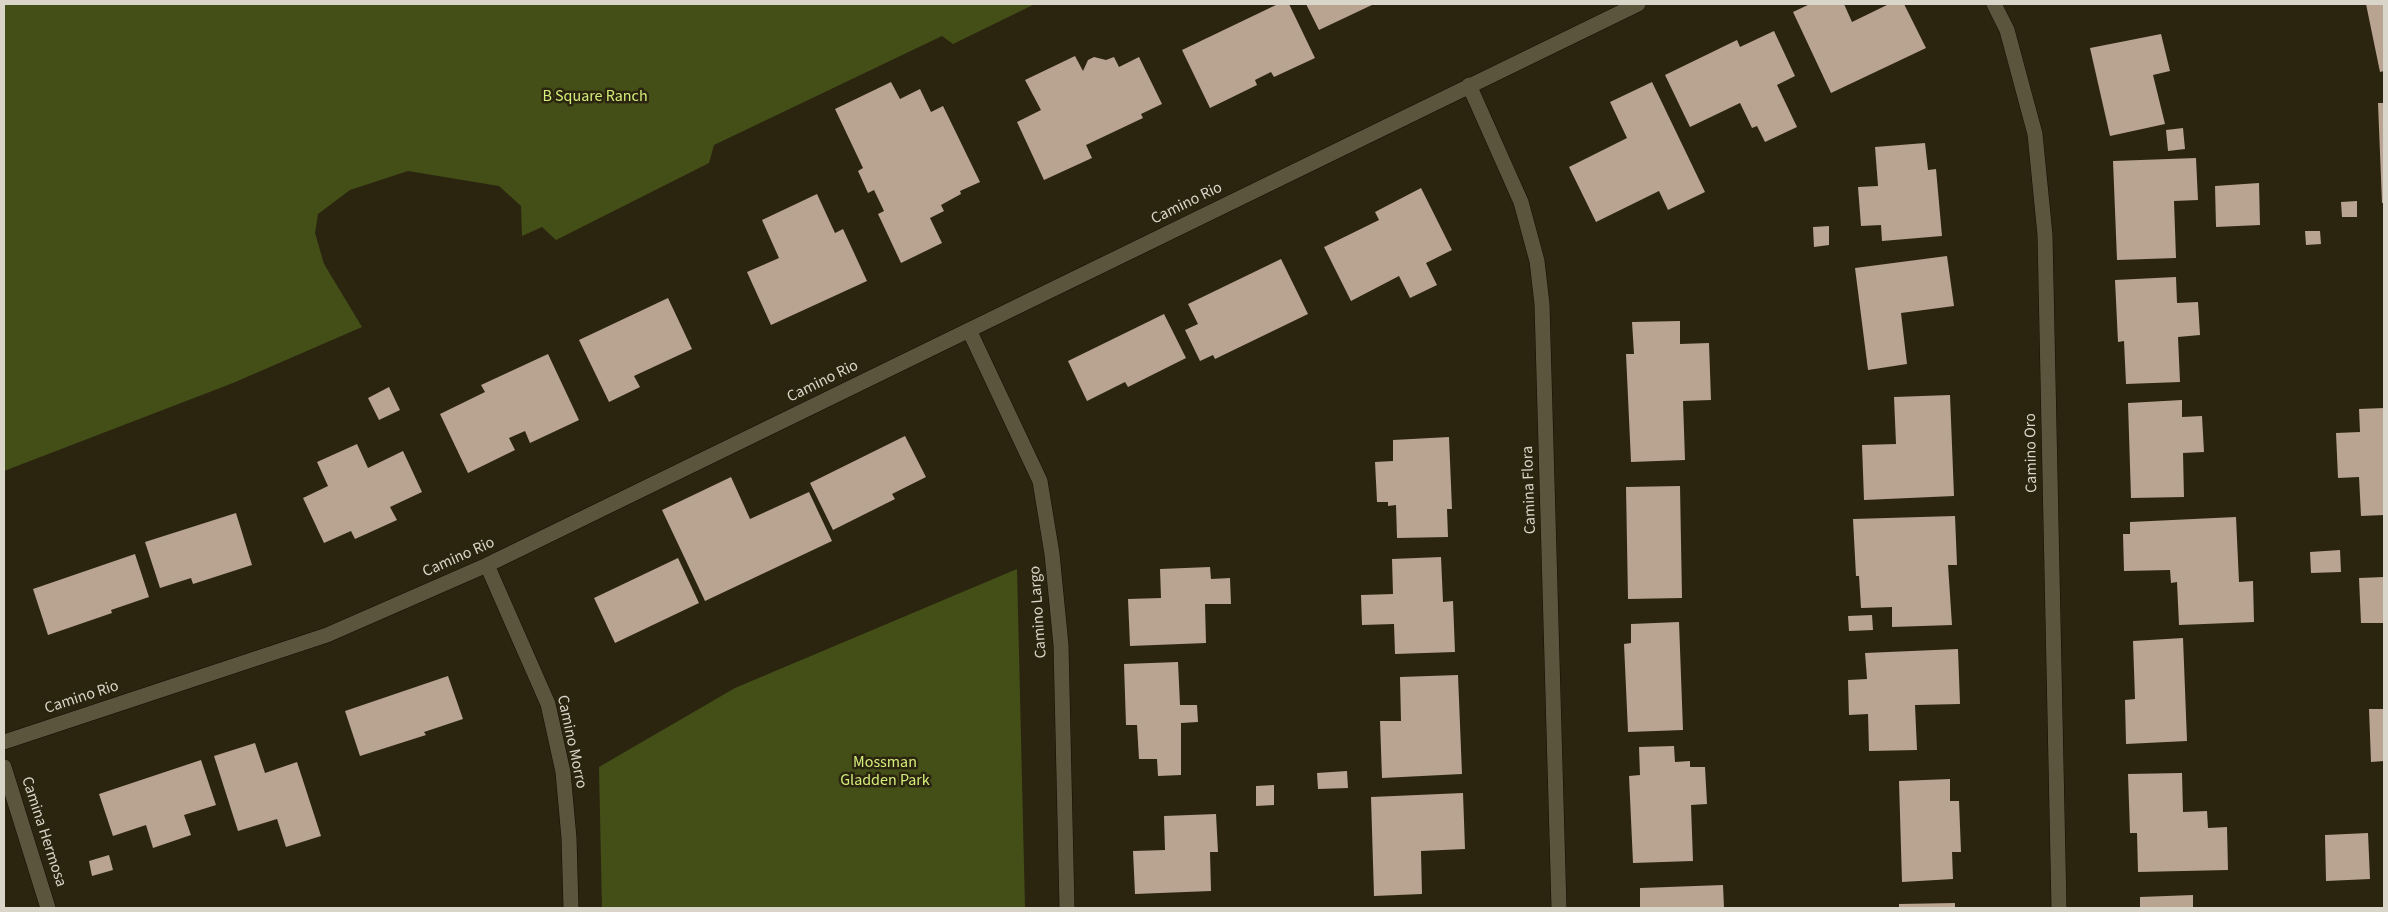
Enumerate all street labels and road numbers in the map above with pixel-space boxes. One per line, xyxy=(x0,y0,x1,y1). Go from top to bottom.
street label: Camino Rio xyxy=(1148,179,1226,229)
street label: Camino Rio xyxy=(784,357,862,407)
street label: Camino Oro xyxy=(2022,413,2042,493)
street label: Camina Flora xyxy=(1519,446,1541,534)
street label: Camino Rio xyxy=(420,534,498,582)
street label: Camino Largo xyxy=(1026,565,1052,659)
street label: Camino Rio xyxy=(43,677,121,719)
street label: Camino Morro xyxy=(552,694,590,790)
street label: Camina Hermosa xyxy=(16,774,70,890)

